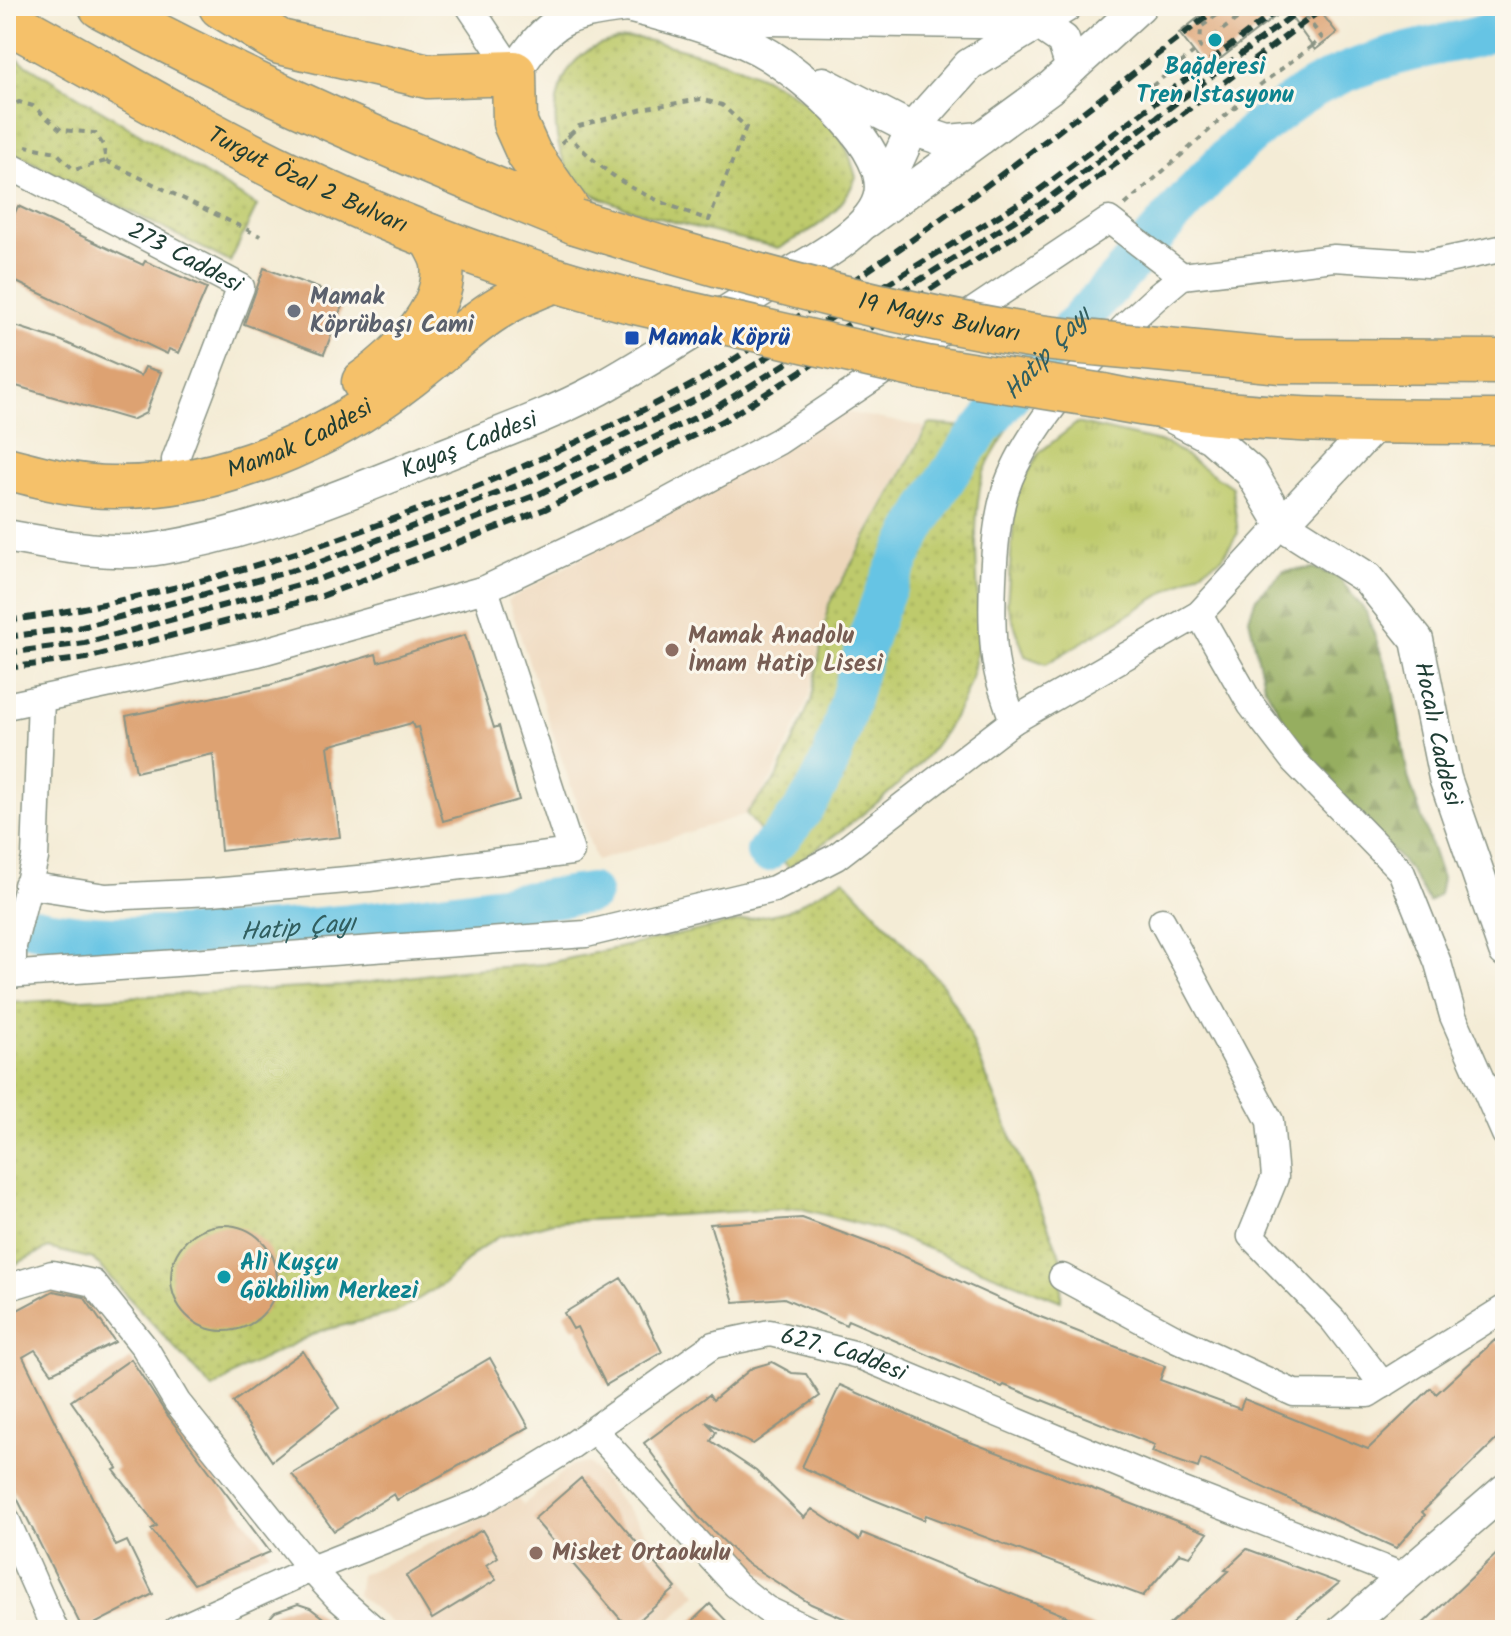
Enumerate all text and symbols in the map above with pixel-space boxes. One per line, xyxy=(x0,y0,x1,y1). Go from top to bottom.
marker: Bağderesi Tren İstasyonu xyxy=(1206,31,1224,49)
place label: Bağderesi Tren İstasyonu xyxy=(1136,48,1294,115)
street label: Turgut Özal 2 Bulvarı xyxy=(200,116,414,245)
street label: 273 Caddesi xyxy=(121,211,250,304)
place label: Mamak Köprübaşı Cami xyxy=(310,278,475,345)
street label: 19 Mayıs Bulvarı xyxy=(854,282,1023,354)
water label: Hatip Çayı xyxy=(993,296,1104,411)
marker: Mamak Köprübaşı Cami xyxy=(285,302,303,320)
place label: Mamak Köprü xyxy=(648,319,790,358)
marker: Mamak Köprü xyxy=(623,329,641,347)
street label: Mamak Caddesi xyxy=(222,388,382,490)
street label: Kayaş Caddesi xyxy=(395,400,545,490)
place label: Mamak Anadolu İmam Hatip Lisesi xyxy=(688,617,884,684)
marker: Mamak Anadolu İmam Hatip Lisesi xyxy=(663,641,681,659)
street label: Hocalı Caddesi xyxy=(1402,658,1473,813)
water label: Hatip Çayı xyxy=(239,902,360,954)
place label: Ali Kuşçu Gökbilim Merkezi xyxy=(240,1244,419,1311)
marker: Ali Kuşçu Gökbilim Merkezi xyxy=(215,1268,233,1286)
street label: 627. Caddesi xyxy=(776,1317,914,1393)
place label: Misket Ortaokulu xyxy=(552,1534,731,1573)
marker: Misket Ortaokulu xyxy=(527,1544,545,1562)

